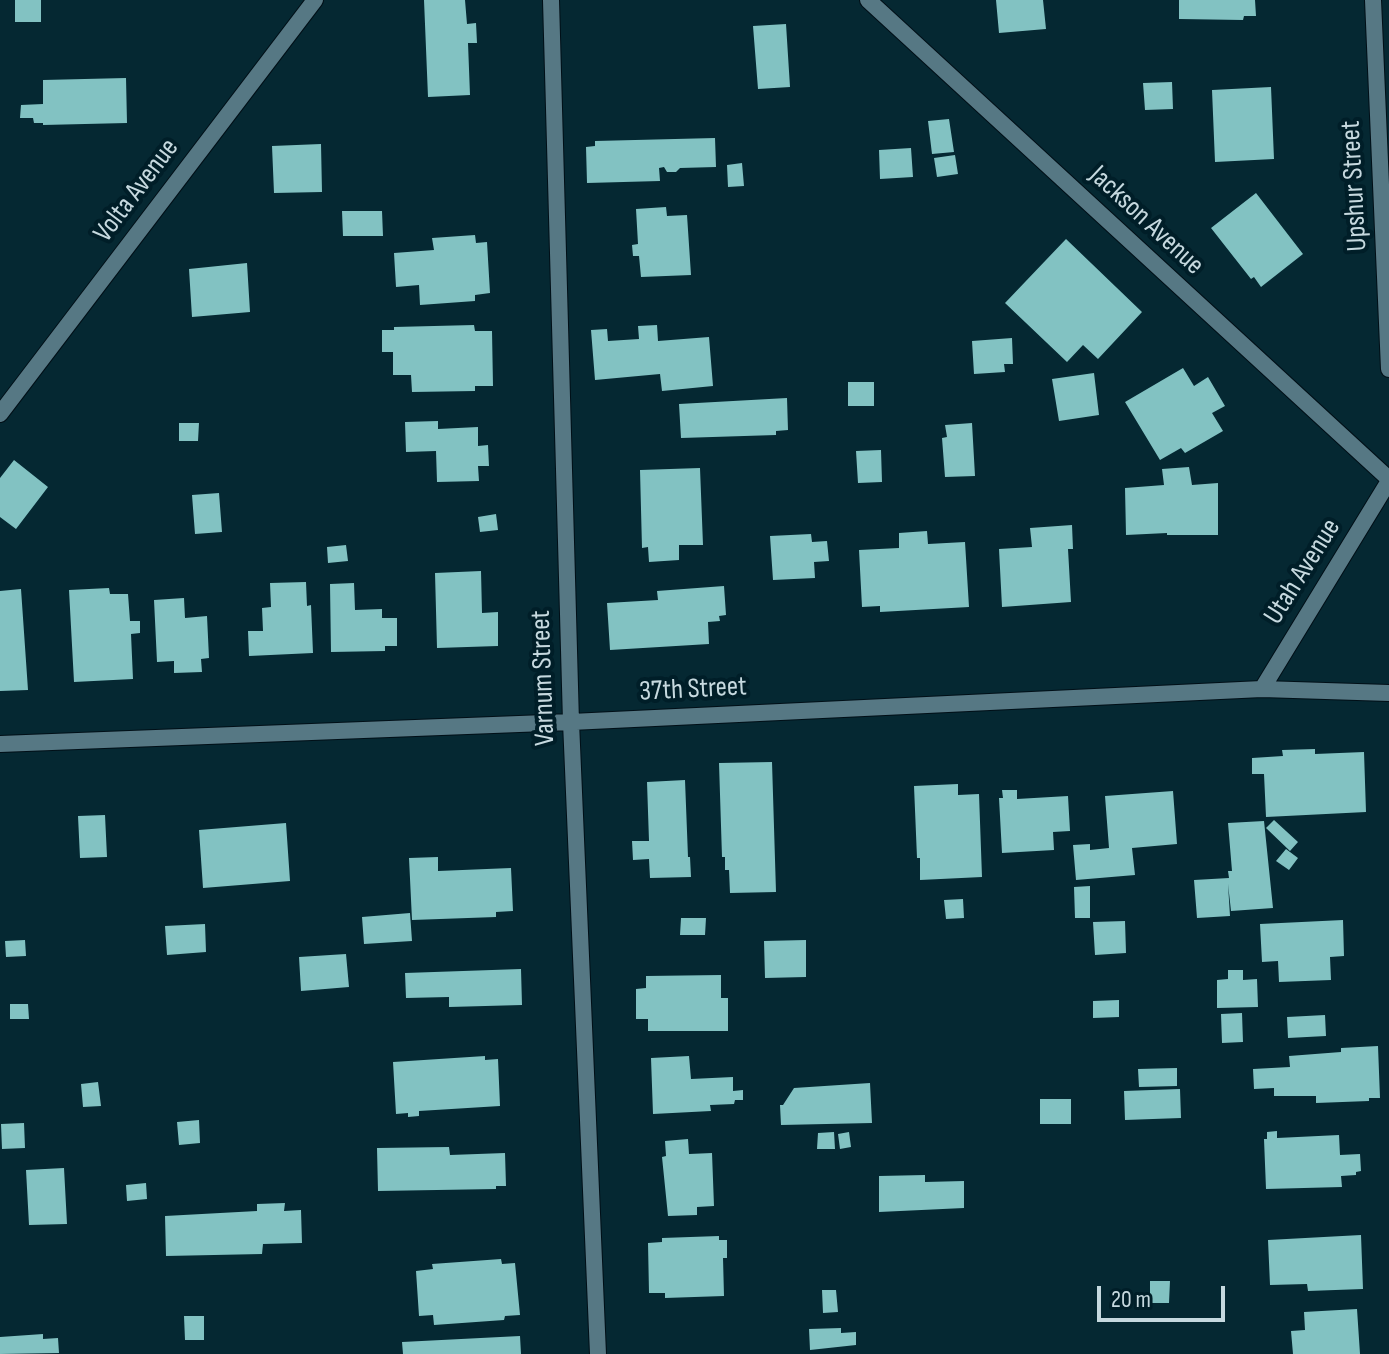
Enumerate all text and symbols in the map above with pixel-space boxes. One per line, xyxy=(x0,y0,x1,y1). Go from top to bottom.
street label: Upshur Street xyxy=(1335,120,1375,252)
street label: Volta Avenue xyxy=(87,133,187,249)
street label: Jackson Avenue xyxy=(1082,159,1210,283)
street label: Utah Avenue xyxy=(1258,513,1348,631)
street label: Varnum Street xyxy=(525,610,563,746)
street label: 37th Street xyxy=(639,670,747,710)
scale bar xyxy=(1101,1270,1229,1320)
text: 20 m xyxy=(1111,1285,1151,1314)

